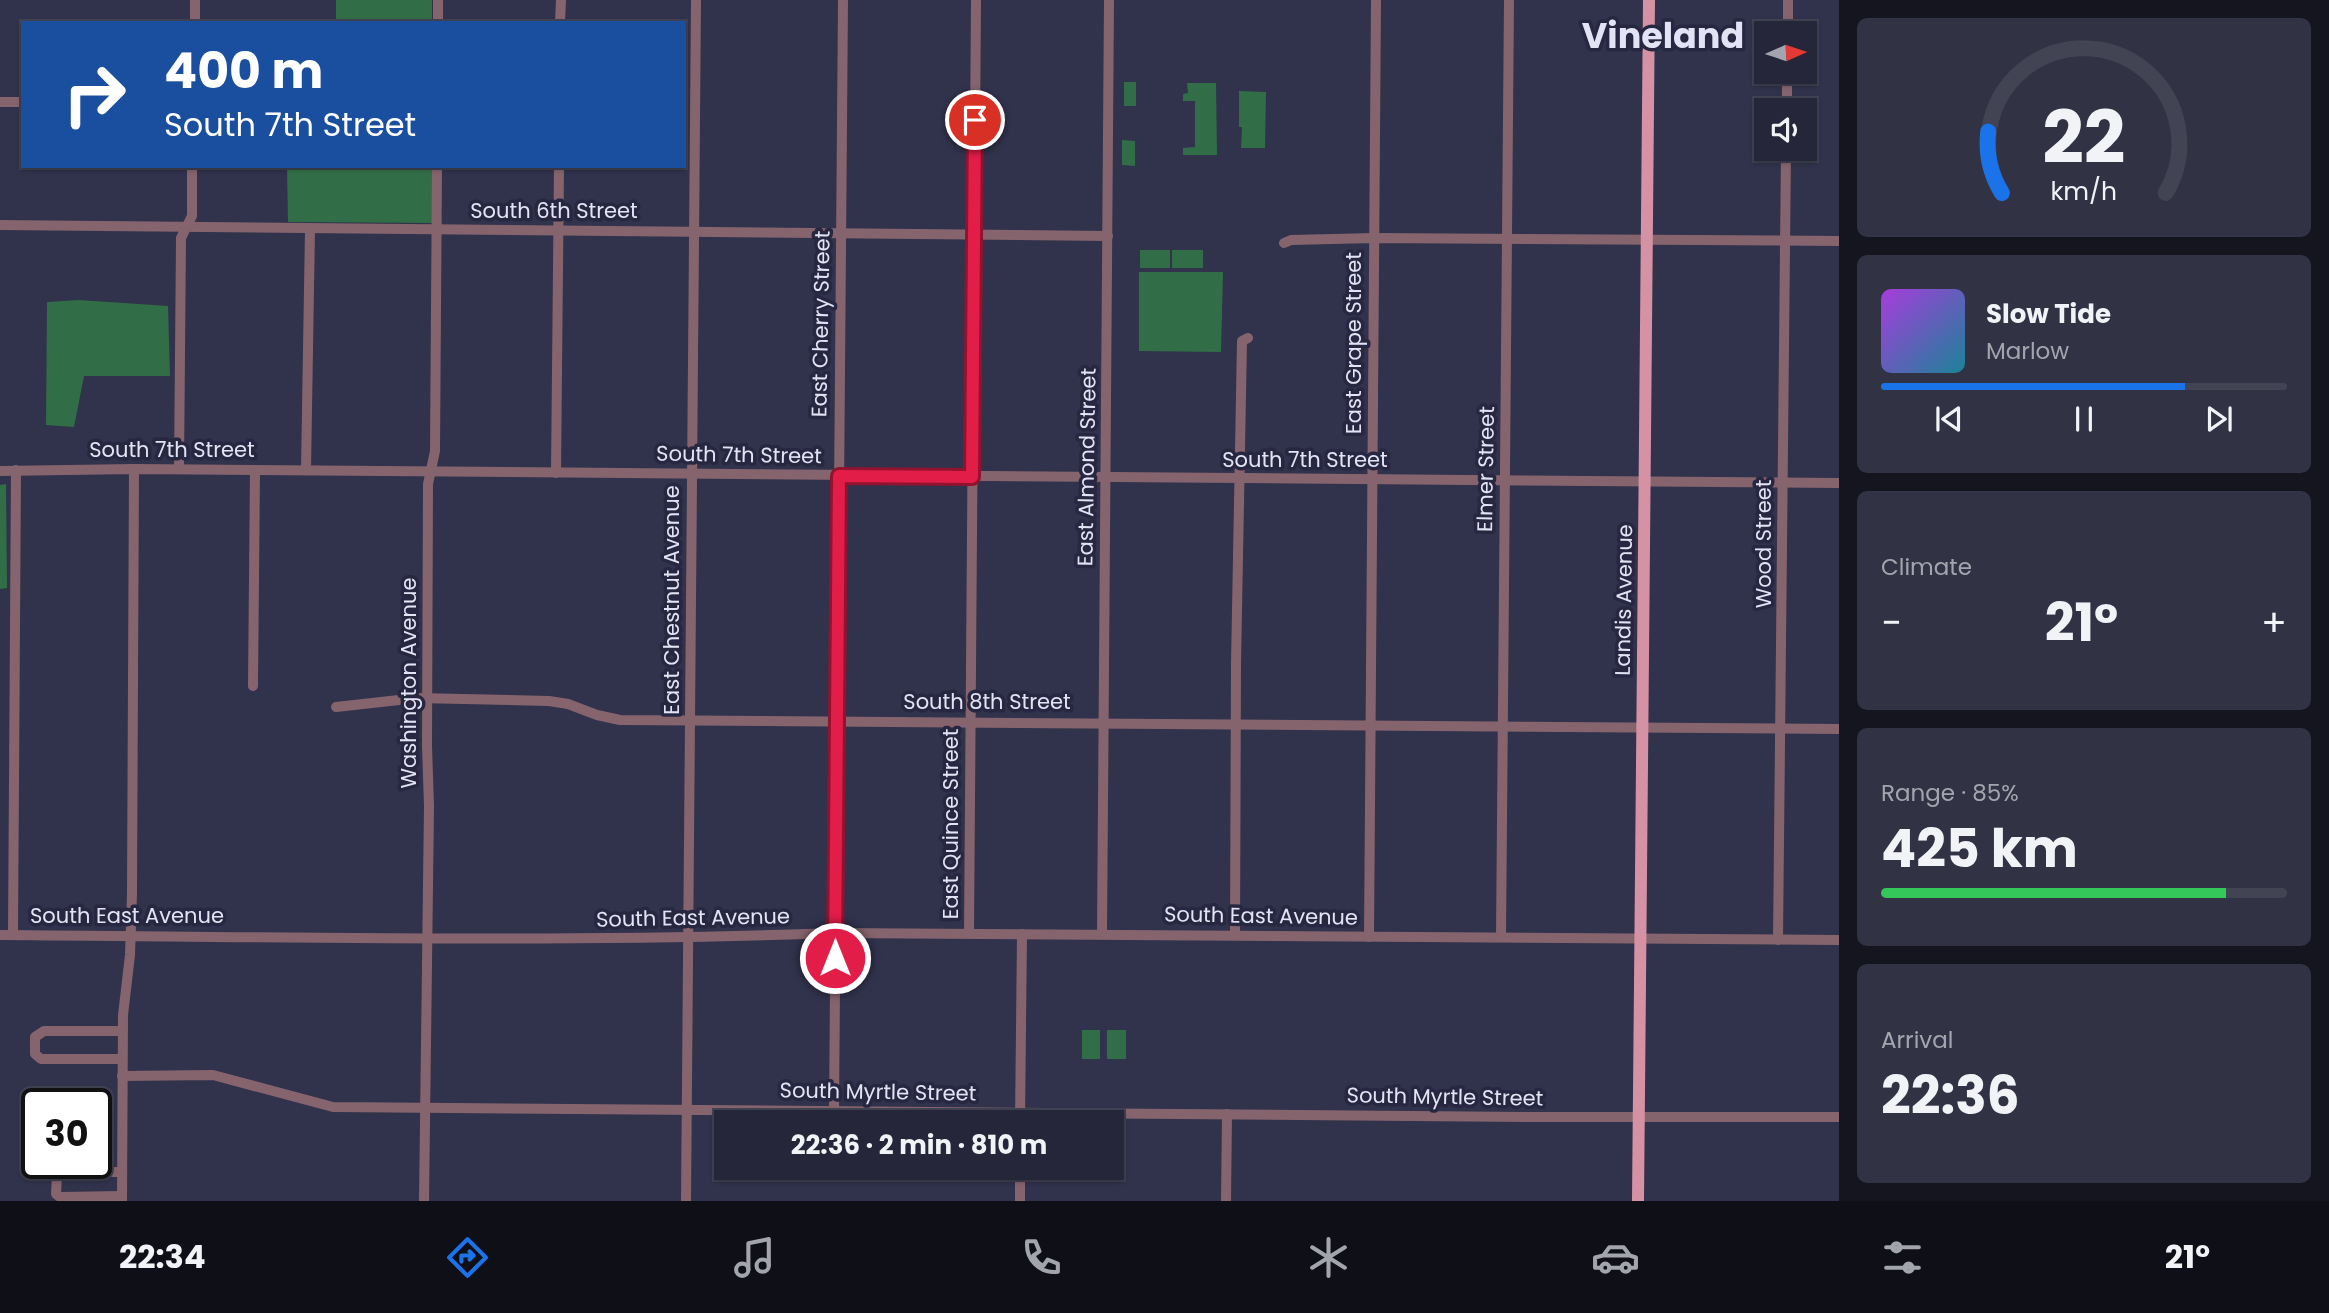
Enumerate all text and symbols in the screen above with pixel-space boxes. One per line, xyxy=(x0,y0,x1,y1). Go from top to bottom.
district label: Vineland xyxy=(1582,11,1744,60)
north arrow xyxy=(1754,21,1816,84)
map controls xyxy=(1754,21,1817,161)
text: 400 m xyxy=(164,37,323,105)
icon: right xyxy=(49,49,140,140)
text: 22 xyxy=(2042,88,2126,189)
pin xyxy=(945,90,1005,150)
button: sound xyxy=(1754,98,1817,161)
icon: arrive xyxy=(956,101,994,139)
text: South 7th Street xyxy=(164,102,416,147)
text: km/h xyxy=(2051,174,2117,209)
street label: South 6th Street xyxy=(470,196,638,225)
street label: East Cherry Street xyxy=(804,231,837,417)
street label: East Grape Street xyxy=(1339,252,1368,434)
text: Slow Tide xyxy=(1986,296,2111,332)
text: Marlow xyxy=(1986,335,2069,367)
street label: East Almond Street xyxy=(1070,368,1103,566)
icon: previous xyxy=(1930,400,1968,438)
icon: pause xyxy=(2065,400,2103,438)
icon: next xyxy=(2200,400,2238,438)
street label: Elmer Street xyxy=(1470,406,1501,532)
street label: South 7th Street xyxy=(89,435,255,464)
street label: South 7th Street xyxy=(656,439,822,470)
street label: South 7th Street xyxy=(1222,445,1388,474)
street label: Wood Street xyxy=(1749,480,1778,608)
street label: East Chestnut Avenue xyxy=(657,485,686,715)
street label: Landis Avenue xyxy=(1608,524,1639,676)
text: Climate xyxy=(1881,551,1972,583)
street label: Washington Avenue xyxy=(394,578,423,788)
text: 21° xyxy=(2045,586,2118,659)
text: − xyxy=(1881,596,1902,649)
text: + xyxy=(2261,596,2287,649)
street label: South 8th Street xyxy=(903,687,1071,716)
street label: East Quince Street xyxy=(936,729,965,919)
text: Range · 85% xyxy=(1881,777,2019,809)
text: 425 km xyxy=(1881,812,2078,885)
street label: South East Avenue xyxy=(1164,899,1358,932)
street label: South East Avenue xyxy=(30,901,224,930)
street label: South East Avenue xyxy=(596,901,790,934)
position arrow xyxy=(798,921,872,995)
text: Arrival xyxy=(1881,1024,1953,1056)
text: 22:36 xyxy=(1881,1059,2020,1132)
street label: South Myrtle Street xyxy=(779,1075,977,1108)
street label: South Myrtle Street xyxy=(1346,1080,1544,1113)
speed limit sign: 30 xyxy=(21,1088,112,1179)
text: 22:36 · 2 min · 810 m xyxy=(791,1127,1047,1163)
icon: directions xyxy=(443,1233,492,1282)
icon: music xyxy=(730,1233,779,1282)
icon: phone xyxy=(1017,1233,1066,1282)
icon: climate xyxy=(1304,1233,1353,1282)
icon: car xyxy=(1591,1233,1640,1282)
icon: filters xyxy=(1878,1233,1927,1282)
text: 22:34 xyxy=(119,1234,206,1279)
text: 21° xyxy=(2165,1234,2210,1279)

